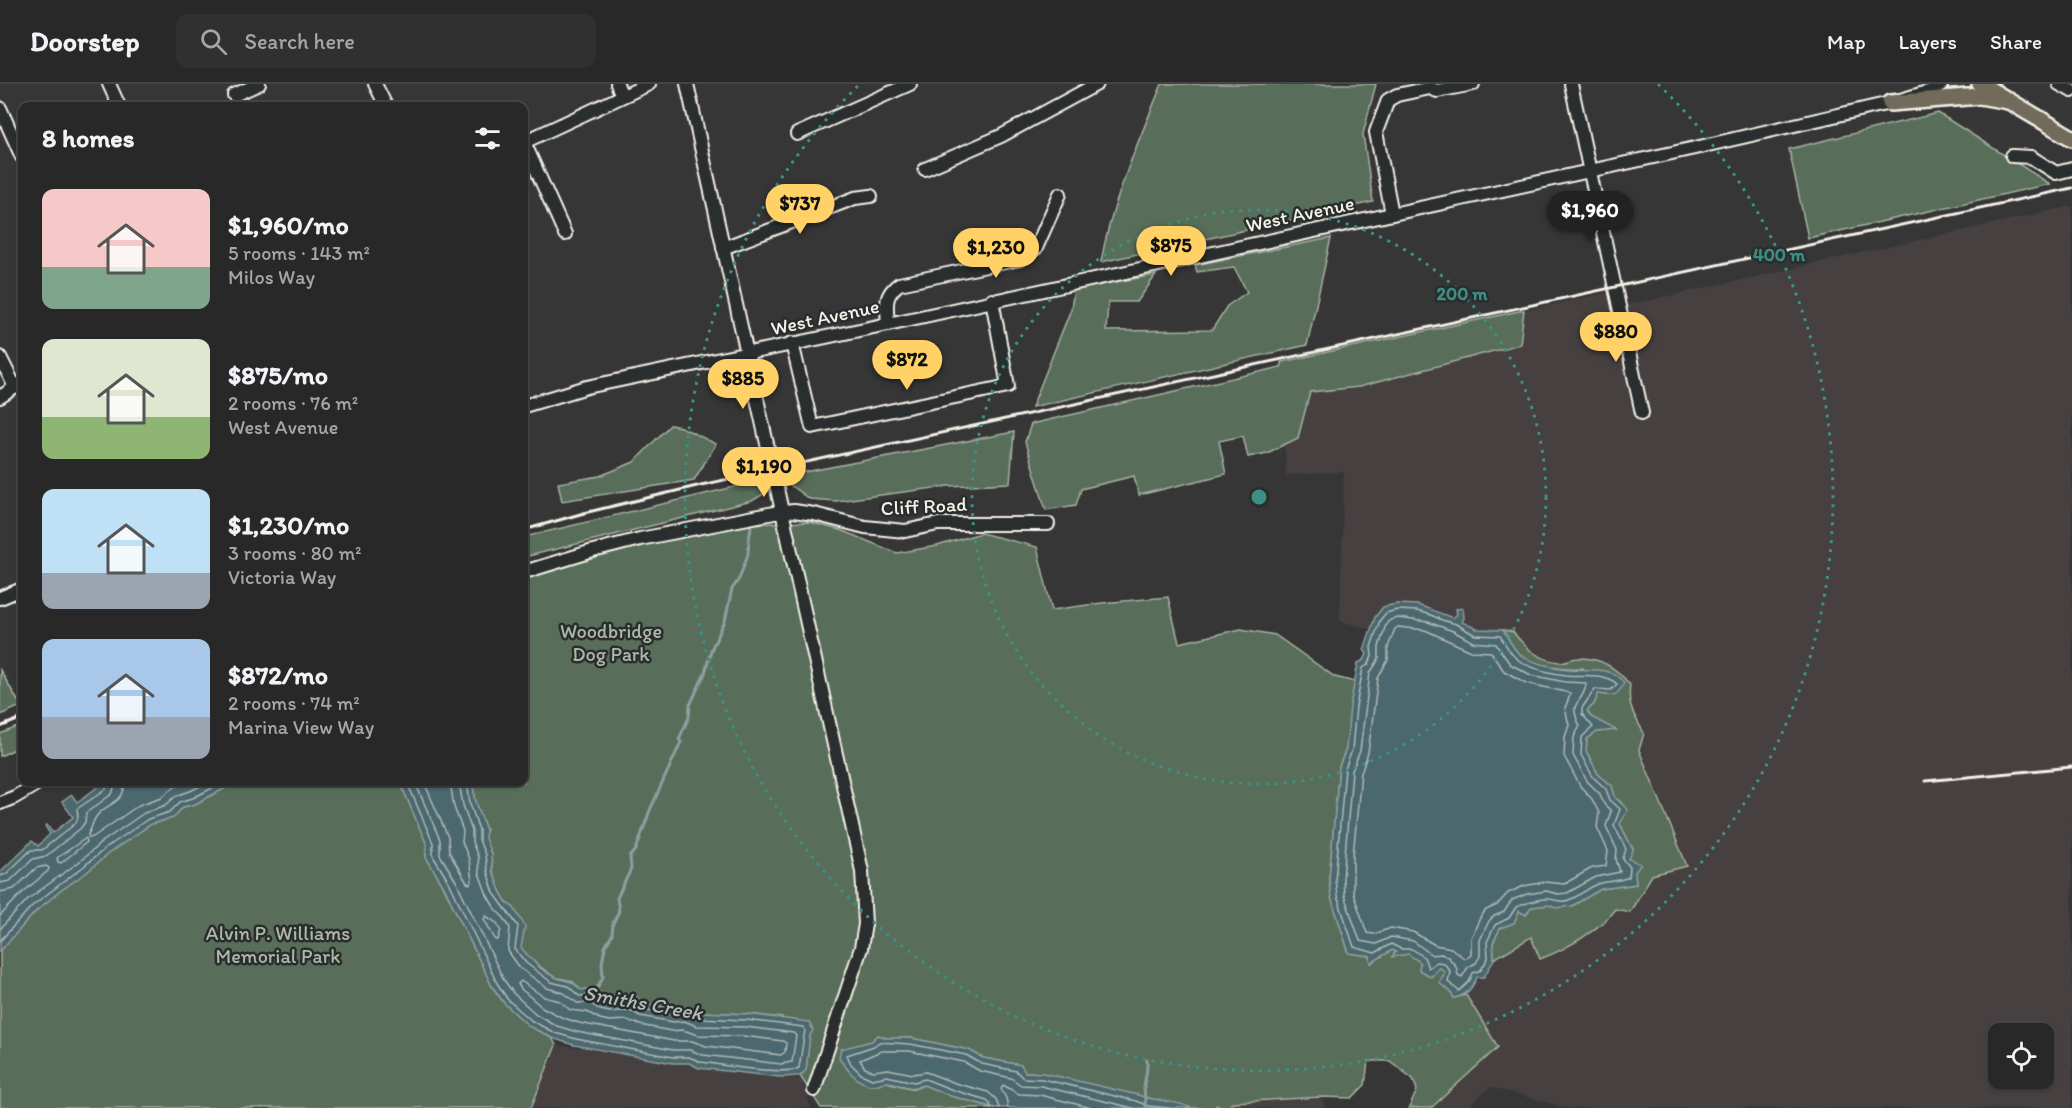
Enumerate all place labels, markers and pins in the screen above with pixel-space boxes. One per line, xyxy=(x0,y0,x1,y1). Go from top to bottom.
pin: $737 xyxy=(764,184,836,235)
pin: $1,960 xyxy=(1541,191,1639,242)
pin: $875 xyxy=(1135,226,1207,277)
pin: $1,230 xyxy=(947,228,1045,279)
pin: $880 xyxy=(1580,312,1652,363)
pin: $872 xyxy=(871,340,943,391)
pin: $885 xyxy=(707,359,779,410)
pin: $1,190 xyxy=(715,447,813,498)
centre of rings xyxy=(1249,487,1269,507)

